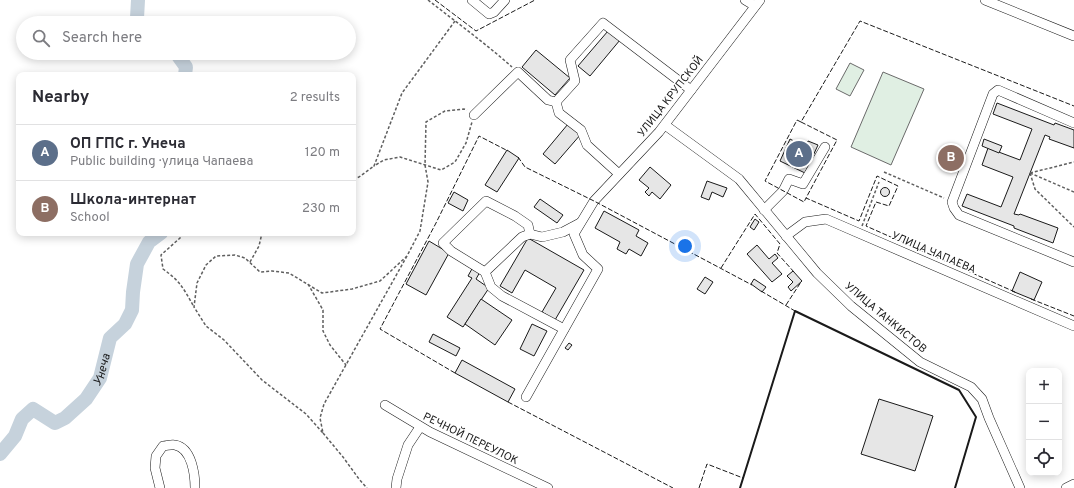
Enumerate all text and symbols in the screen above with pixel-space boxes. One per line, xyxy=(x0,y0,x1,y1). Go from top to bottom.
search box xyxy=(16,16,356,60)
icon: search xyxy=(30,27,52,49)
text: Search here xyxy=(62,29,142,48)
street label: УЛИЦА КРУПСКОЙ xyxy=(634,53,707,140)
text: Nearby xyxy=(32,87,89,109)
text: 2 results xyxy=(290,90,340,106)
text: ОП ГПС г. Унеча xyxy=(70,135,186,154)
pin: A xyxy=(786,139,812,169)
pin: B xyxy=(938,143,964,173)
text: A xyxy=(40,145,50,161)
text: 120 m xyxy=(305,145,340,161)
text: Public building · улица Чапаева xyxy=(70,154,253,170)
text: Школа-интернат xyxy=(70,191,196,210)
text: B xyxy=(41,201,49,217)
text: 230 m xyxy=(302,201,340,217)
text: School xyxy=(70,210,110,226)
street label: УЛИЦА ЧАПАЕВА xyxy=(889,229,978,277)
your location xyxy=(675,236,695,256)
street label: УЛИЦА ТАНКИСТОВ xyxy=(841,279,929,356)
water label: Унеча xyxy=(90,351,115,390)
map controls xyxy=(1026,368,1062,476)
button: + xyxy=(1026,368,1062,404)
button: − xyxy=(1026,404,1062,440)
street label: РЕЧНОЙ ПЕРЕУЛОК xyxy=(421,409,521,468)
button: locate xyxy=(1026,440,1062,476)

